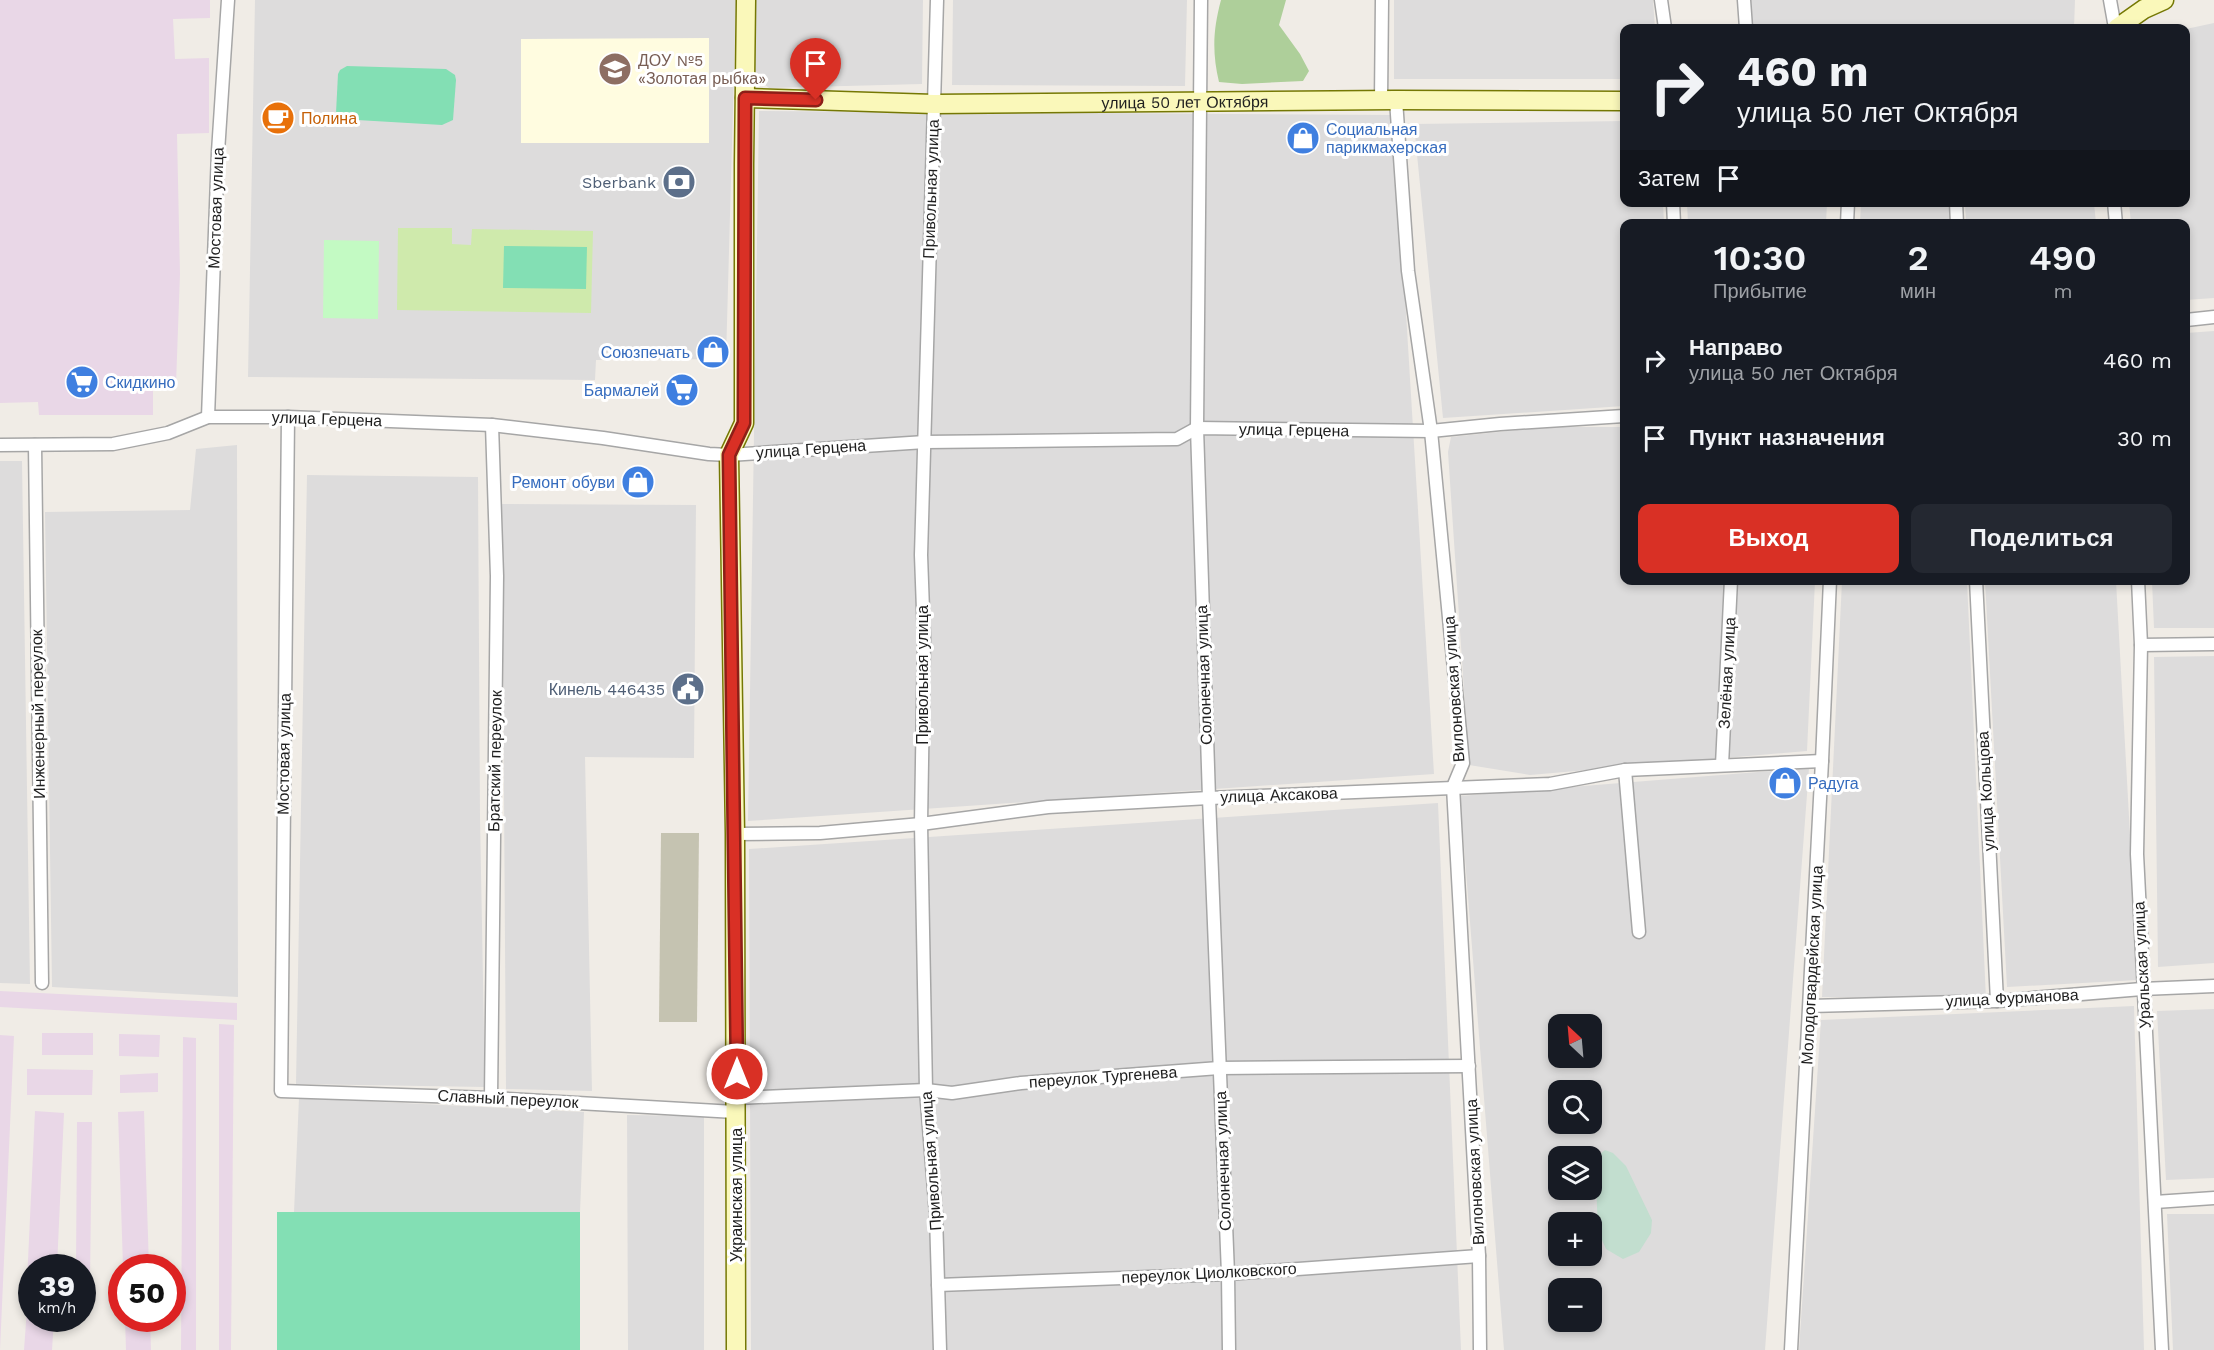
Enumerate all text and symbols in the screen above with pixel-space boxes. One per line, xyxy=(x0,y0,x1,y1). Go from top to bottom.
pin xyxy=(790,38,841,100)
icon: arrive xyxy=(799,47,832,80)
text: 460 m xyxy=(1737,47,1869,96)
icon: right xyxy=(1638,48,1716,126)
school or university icon: ДОУ №5 «Золотая рыбка» xyxy=(597,51,633,87)
place label: ДОУ №5 «Золотая рыбка» xyxy=(638,51,766,88)
street label: улица 50 лет Октября xyxy=(1101,92,1268,112)
text: улица 50 лет Октября xyxy=(1737,97,2019,129)
cafe icon: Полина xyxy=(260,100,296,136)
place label: Полина xyxy=(301,109,357,128)
street label: Привольная улица xyxy=(919,119,943,259)
shop icon: Социальная парикмахерская xyxy=(1285,120,1321,156)
place label: Социальная парикмахерская xyxy=(1326,120,1447,157)
street label: Мостовая улица xyxy=(204,147,228,269)
icon: arrive xyxy=(1712,162,1745,195)
bank icon: Sberbank xyxy=(661,164,697,200)
text: Затем xyxy=(1638,166,1700,191)
place label: Sberbank xyxy=(582,173,656,192)
text: 10:30 xyxy=(1714,237,1806,279)
text: 2 xyxy=(1907,237,1929,279)
text: 490 xyxy=(2029,237,2097,279)
text: Прибытие xyxy=(1713,279,1807,303)
text: мин xyxy=(1900,279,1936,303)
text: m xyxy=(2053,279,2073,303)
shop icon: Союзпечать xyxy=(695,334,731,370)
text: Направо xyxy=(1689,335,1783,360)
place label: Союзпечать xyxy=(601,343,690,362)
icon: right xyxy=(1638,344,1671,377)
text: 460 m xyxy=(2103,348,2172,373)
text: улица 50 лет Октября xyxy=(1689,361,1898,385)
supermarket icon: Скидкино xyxy=(64,364,100,400)
supermarket icon: Бармалей xyxy=(664,372,700,408)
place label: Скидкино xyxy=(105,373,176,392)
place label: Бармалей xyxy=(584,381,659,400)
street label: улица Герцена xyxy=(271,408,383,430)
street label: улица Герцена xyxy=(1239,420,1349,440)
icon: arrive xyxy=(1638,422,1671,455)
text: Пункт назначения xyxy=(1689,425,1885,450)
text: 30 m xyxy=(2117,426,2172,451)
street label: улица Герцена xyxy=(755,436,867,462)
shop icon: Ремонт обуви xyxy=(620,464,656,500)
place label: Ремонт обуви xyxy=(511,473,615,492)
button: Выход xyxy=(1638,504,1899,573)
button: Поделиться xyxy=(1911,504,2172,573)
street label: Привольная улица xyxy=(913,605,932,745)
street label: Солонечная улица xyxy=(1192,605,1216,745)
street label: Вилоновская улица xyxy=(1439,615,1469,763)
street label: Зелёная улица xyxy=(1715,616,1739,729)
street label: Инженерный переулок xyxy=(27,628,49,799)
public building icon: Кинель 446435 xyxy=(670,671,706,707)
place label: Кинель 446435 xyxy=(549,680,665,699)
street label: Братский переулок xyxy=(484,689,506,832)
street label: Мостовая улица xyxy=(273,693,295,815)
street label: улица Кольцова xyxy=(1973,730,1999,851)
shop icon: Радуга xyxy=(1767,765,1803,801)
place label: Радуга xyxy=(1808,774,1859,793)
street label: улица Аксакова xyxy=(1220,783,1338,807)
street label: Молодогвардейская улица xyxy=(1797,865,1827,1065)
street label: Уральская улица xyxy=(2129,901,2155,1029)
street label: улица Фурманова xyxy=(1945,985,2079,1011)
north arrow xyxy=(1548,1014,1602,1068)
map controls xyxy=(1548,1014,1602,1332)
position arrow xyxy=(705,1042,769,1106)
street label: переулок Тургенева xyxy=(1028,1062,1178,1092)
button: search xyxy=(1548,1080,1602,1134)
street label: Славный переулок xyxy=(437,1086,580,1112)
street label: Привольная улица xyxy=(917,1091,945,1231)
street label: Солонечная улица xyxy=(1211,1091,1235,1231)
street label: Вилоновская улица xyxy=(1462,1098,1488,1246)
street label: Украинская улица xyxy=(727,1128,746,1262)
button: layers xyxy=(1548,1146,1602,1200)
button: + xyxy=(1548,1212,1602,1266)
speed limit sign: 50 xyxy=(108,1254,186,1332)
street label: переулок Циолковского xyxy=(1121,1259,1297,1287)
text: 39 xyxy=(39,1268,75,1303)
button: − xyxy=(1548,1278,1602,1332)
text: km/h xyxy=(38,1299,76,1317)

